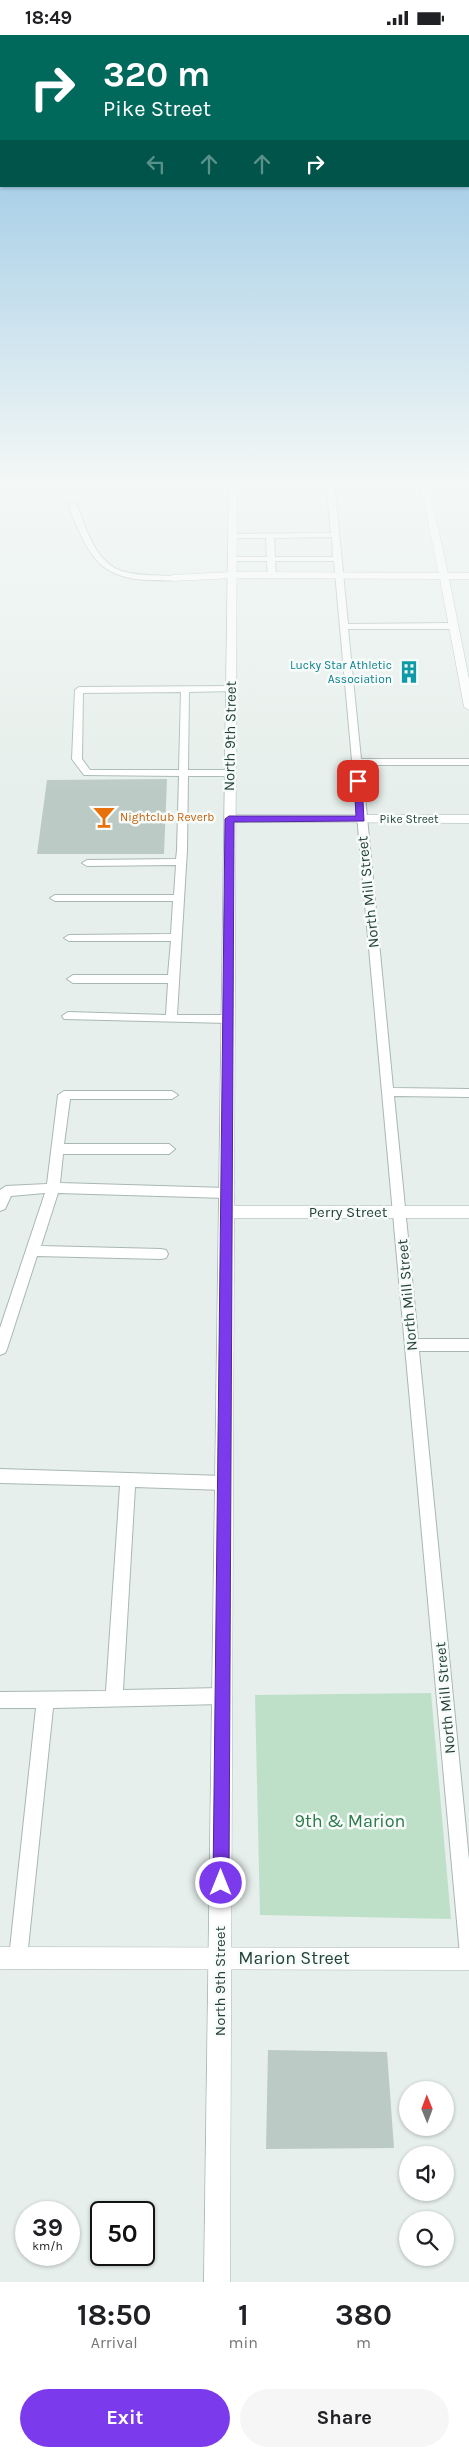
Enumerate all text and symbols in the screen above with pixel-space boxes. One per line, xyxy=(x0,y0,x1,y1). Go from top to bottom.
text: 18:49 xyxy=(25,7,72,29)
text: 320 m xyxy=(103,54,210,95)
icon: right xyxy=(20,55,85,120)
text: Pike Street xyxy=(103,96,211,122)
icon: left xyxy=(142,150,170,178)
icon: ahead xyxy=(195,150,223,178)
icon: ahead xyxy=(248,150,276,178)
icon: right xyxy=(301,150,329,178)
place label: Lucky Star Athletic Association xyxy=(290,658,392,686)
building icon: Lucky Star Athletic Association xyxy=(396,659,422,685)
street label: North 9th Street xyxy=(220,680,240,791)
pin xyxy=(337,760,379,802)
icon: arrive xyxy=(344,767,372,795)
bar icon: Nightclub Reverb xyxy=(91,804,117,830)
place label: Nightclub Reverb xyxy=(120,810,214,824)
street label: Pike Street xyxy=(380,812,439,826)
street label: North Mill Street xyxy=(353,835,383,949)
street label: Perry Street xyxy=(309,1203,388,1221)
street label: North Mill Street xyxy=(393,1238,421,1352)
street label: North Mill Street xyxy=(431,1641,459,1755)
park label: 9th & Marion xyxy=(295,1810,405,1832)
position arrow xyxy=(194,1856,246,1908)
street label: North 9th Street xyxy=(211,1926,229,2036)
street label: Marion Street xyxy=(238,1947,350,1969)
north arrow xyxy=(399,2081,454,2136)
map controls xyxy=(399,2081,454,2266)
button: sound xyxy=(399,2146,454,2201)
speed limit sign: 50 xyxy=(90,2201,155,2266)
button: search xyxy=(399,2211,454,2266)
text: 39 xyxy=(32,2213,63,2242)
text: km/h xyxy=(32,2239,63,2253)
text: 18:50 xyxy=(77,2297,152,2333)
text: 1 xyxy=(238,2297,249,2333)
text: 380 xyxy=(335,2297,392,2333)
text: Arrival xyxy=(91,2333,138,2352)
text: min xyxy=(229,2333,258,2352)
text: m xyxy=(356,2333,371,2352)
button: Exit xyxy=(20,2389,230,2447)
button: Share xyxy=(240,2389,449,2447)

